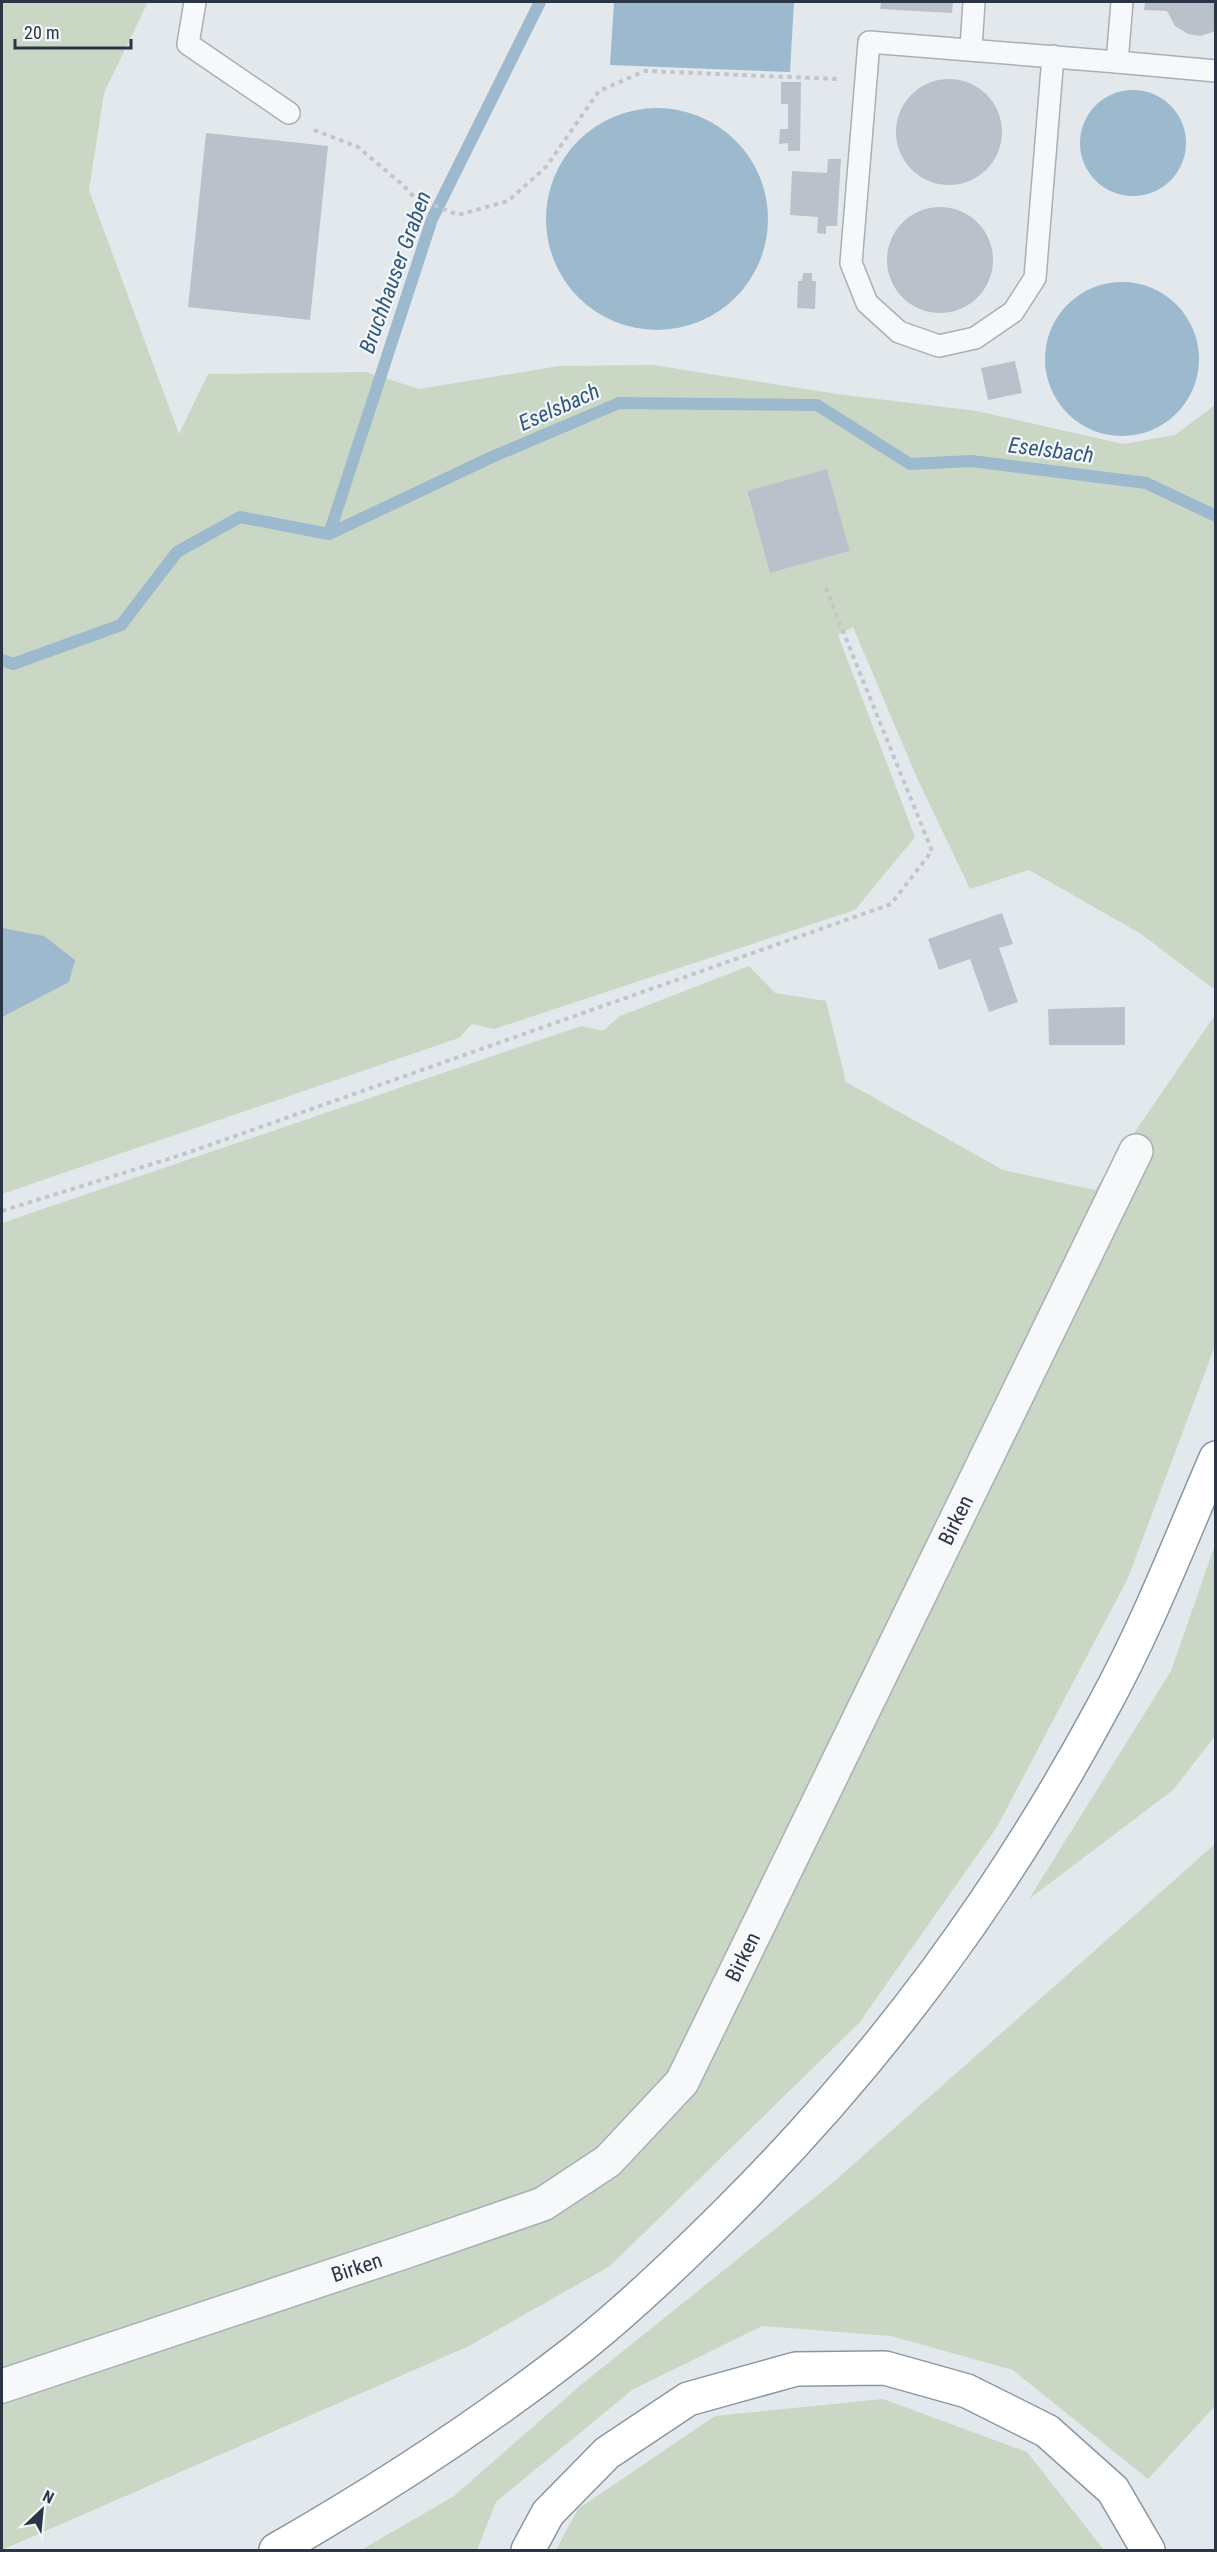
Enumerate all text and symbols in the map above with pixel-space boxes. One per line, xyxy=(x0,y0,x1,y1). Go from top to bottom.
scale bar xyxy=(15,12,130,50)
text: 20 m xyxy=(24,22,59,43)
water label: Bruchhauser Graben xyxy=(354,188,436,356)
water label: Eselsbach xyxy=(515,378,603,436)
water label: Eselsbach xyxy=(1007,432,1095,468)
street label: Birken xyxy=(934,1492,978,1549)
street label: Birken xyxy=(721,1928,765,1986)
street label: Birken xyxy=(328,2248,385,2287)
north arrow xyxy=(12,2480,72,2540)
text: N xyxy=(40,2486,57,2508)

